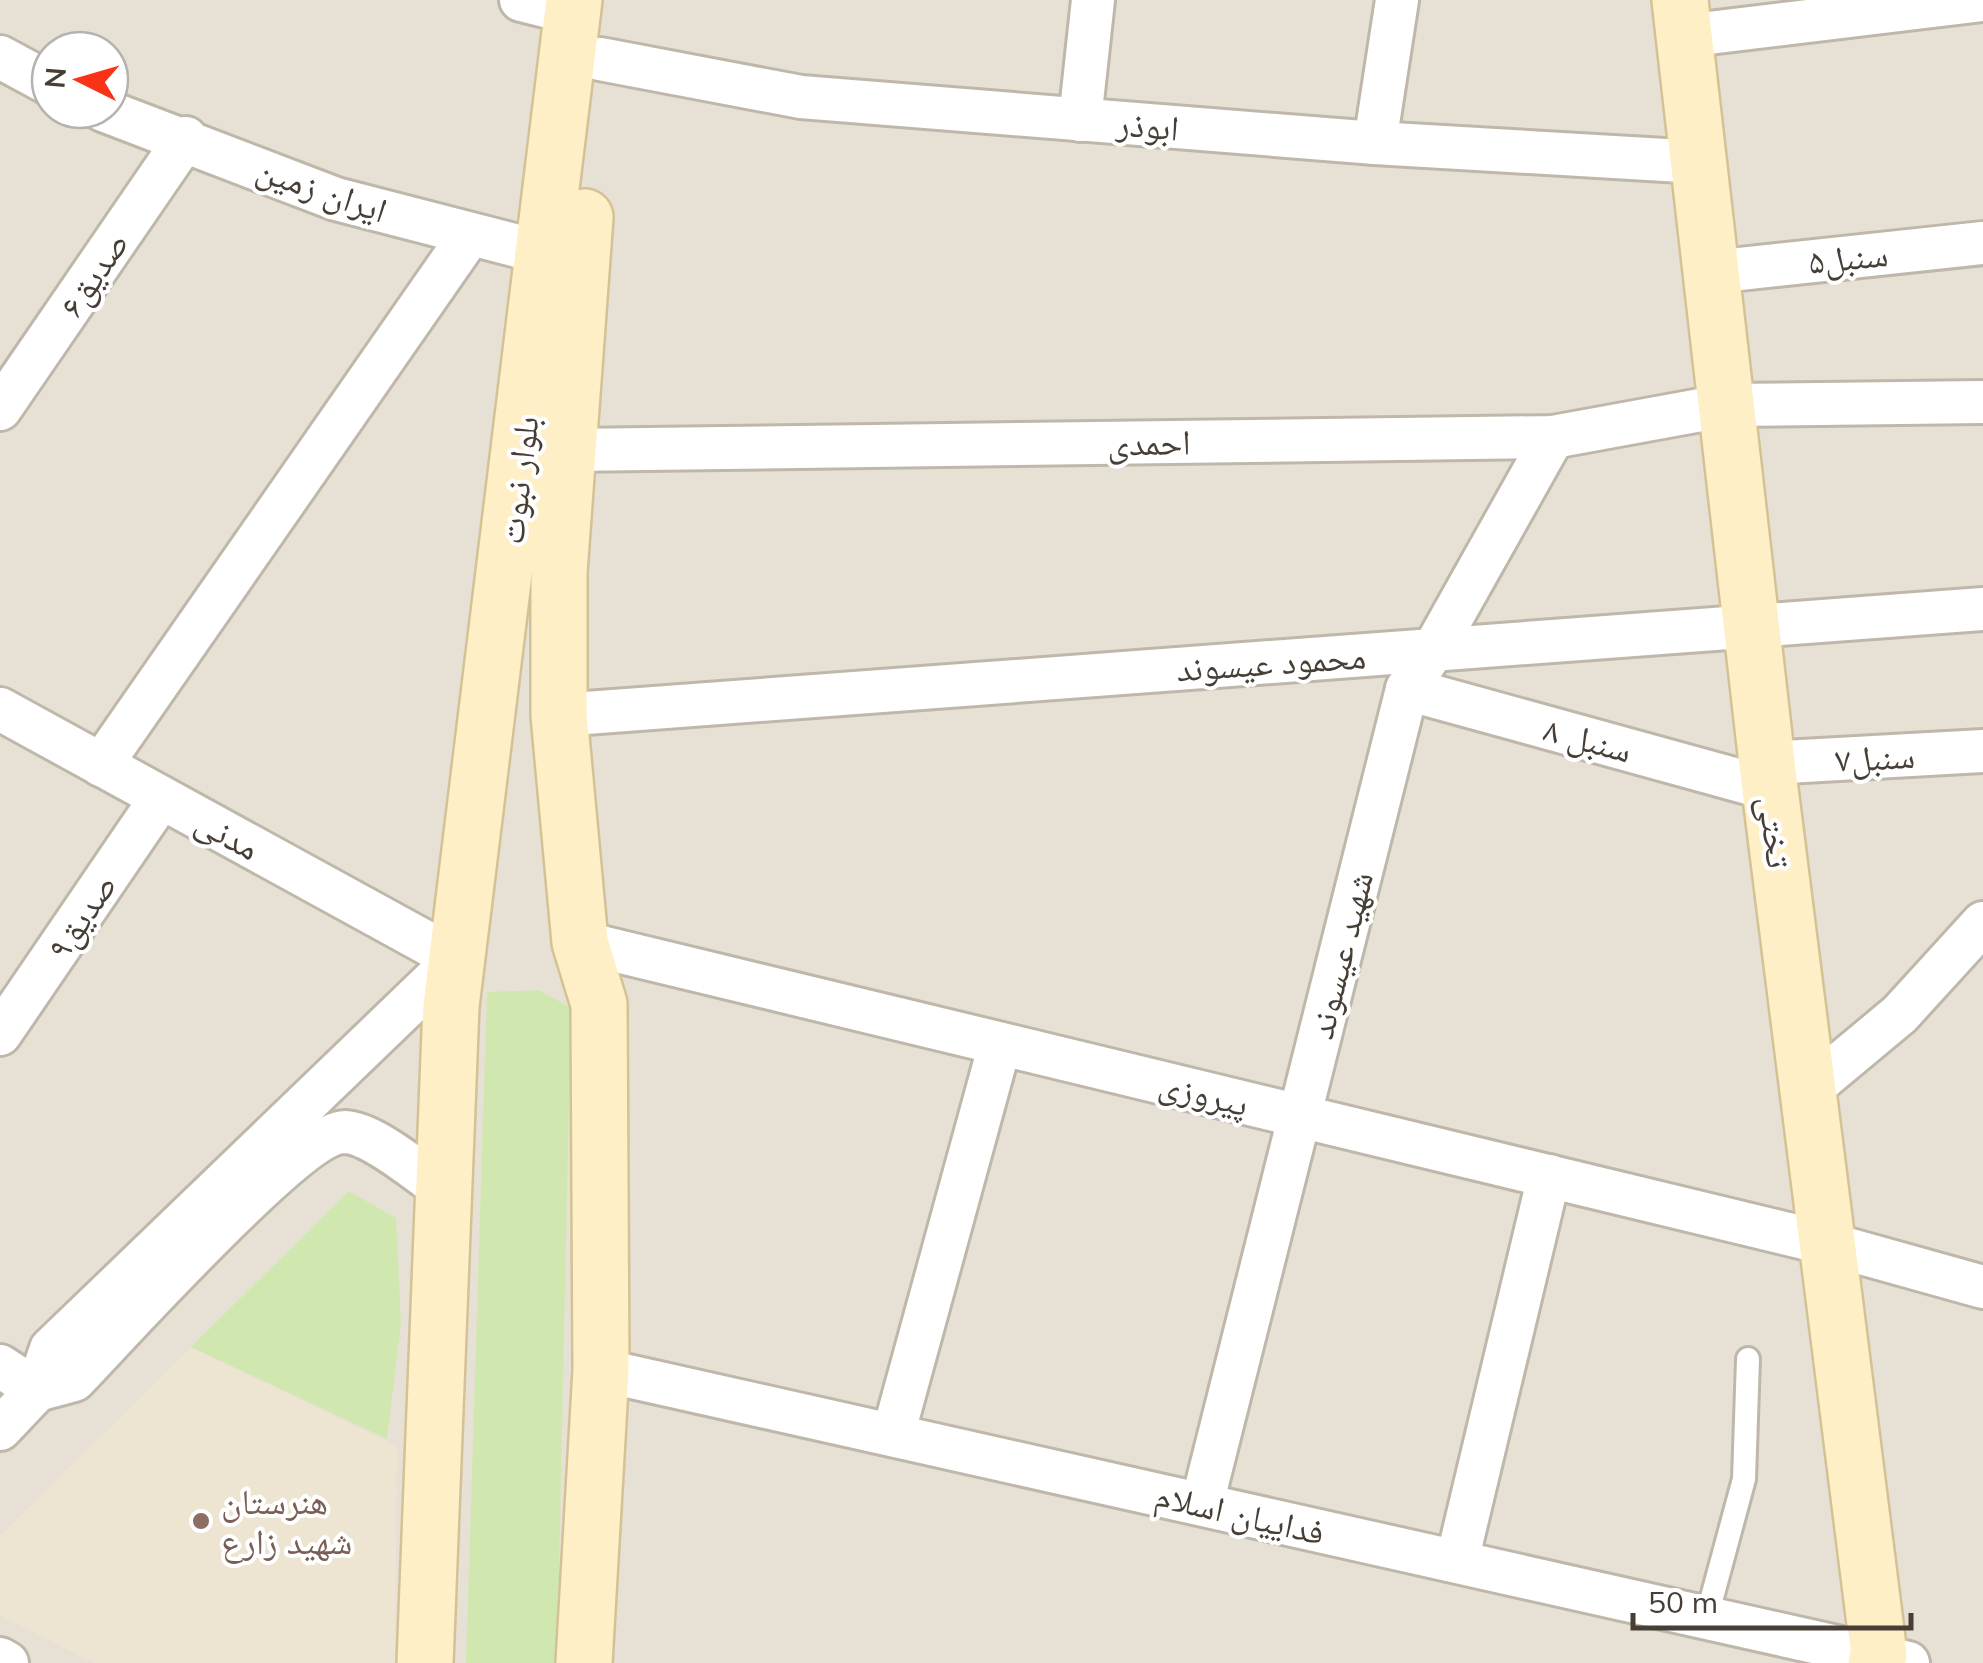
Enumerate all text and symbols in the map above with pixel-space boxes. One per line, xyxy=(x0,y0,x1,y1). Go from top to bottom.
north arrow xyxy=(30,30,130,130)
text: N xyxy=(36,66,73,90)
street label: ابوذر xyxy=(1114,100,1181,150)
street label: ایران زمین xyxy=(251,146,393,232)
street label: صدیق۶ xyxy=(48,223,138,325)
street label: سنبل۵ xyxy=(1806,231,1890,283)
street label: بلوار نبوت xyxy=(488,413,548,547)
street label: احمدی xyxy=(1107,419,1191,465)
street label: محمود عیسوند xyxy=(1175,633,1367,691)
street label: سنبل ۸ xyxy=(1539,706,1637,772)
street label: سنبل۷ xyxy=(1834,733,1916,781)
street label: تختی xyxy=(1750,794,1802,870)
street label: مدنی xyxy=(188,799,268,869)
street label: صدیق۹ xyxy=(36,865,126,967)
street label: شهید عیسوند xyxy=(1298,867,1382,1043)
street label: پیروزی xyxy=(1155,1061,1253,1126)
street label: فداییان اسلام xyxy=(1151,1472,1329,1556)
place label: هنرستان شهید زارع xyxy=(221,1479,352,1564)
marker: هنرستان شهید زارع xyxy=(190,1510,212,1532)
scale bar xyxy=(1633,1568,1910,1630)
text: 50 m xyxy=(1648,1583,1718,1621)

